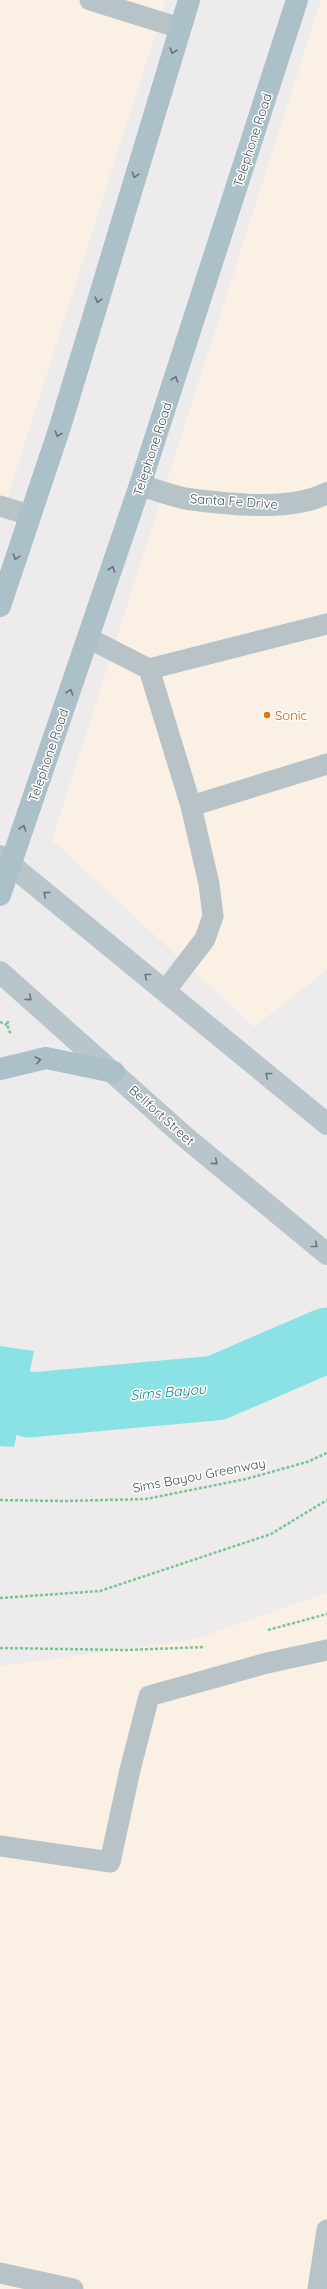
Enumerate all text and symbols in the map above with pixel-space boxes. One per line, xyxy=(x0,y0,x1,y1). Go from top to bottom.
one-way arrow xyxy=(169,47,178,54)
street label: Telephone Road xyxy=(229,91,275,189)
one-way arrow xyxy=(131,171,140,178)
one-way arrow xyxy=(94,296,103,303)
one-way arrow xyxy=(170,376,179,383)
street label: Telephone Road xyxy=(129,400,175,498)
one-way arrow xyxy=(54,431,62,438)
street label: Santa Fe Drive xyxy=(190,490,278,512)
one-way arrow xyxy=(12,554,21,561)
one-way arrow xyxy=(107,565,116,572)
one-way arrow xyxy=(65,688,73,695)
street label: Telephone Road xyxy=(25,706,71,804)
place label: Sonic xyxy=(275,707,307,723)
marker: Sonic xyxy=(262,710,272,720)
one-way arrow xyxy=(18,825,27,832)
one-way arrow xyxy=(43,891,51,898)
one-way arrow xyxy=(144,974,151,981)
one-way arrow xyxy=(25,993,32,1000)
one-way arrow xyxy=(35,1056,41,1064)
one-way arrow xyxy=(266,1073,273,1080)
street label: Bellfort Street xyxy=(126,1082,198,1148)
one-way arrow xyxy=(210,1158,218,1165)
one-way arrow xyxy=(311,1240,318,1247)
water label: Sims Bayou xyxy=(129,1380,208,1404)
street label: Sims Bayou Greenway xyxy=(131,1454,267,1496)

